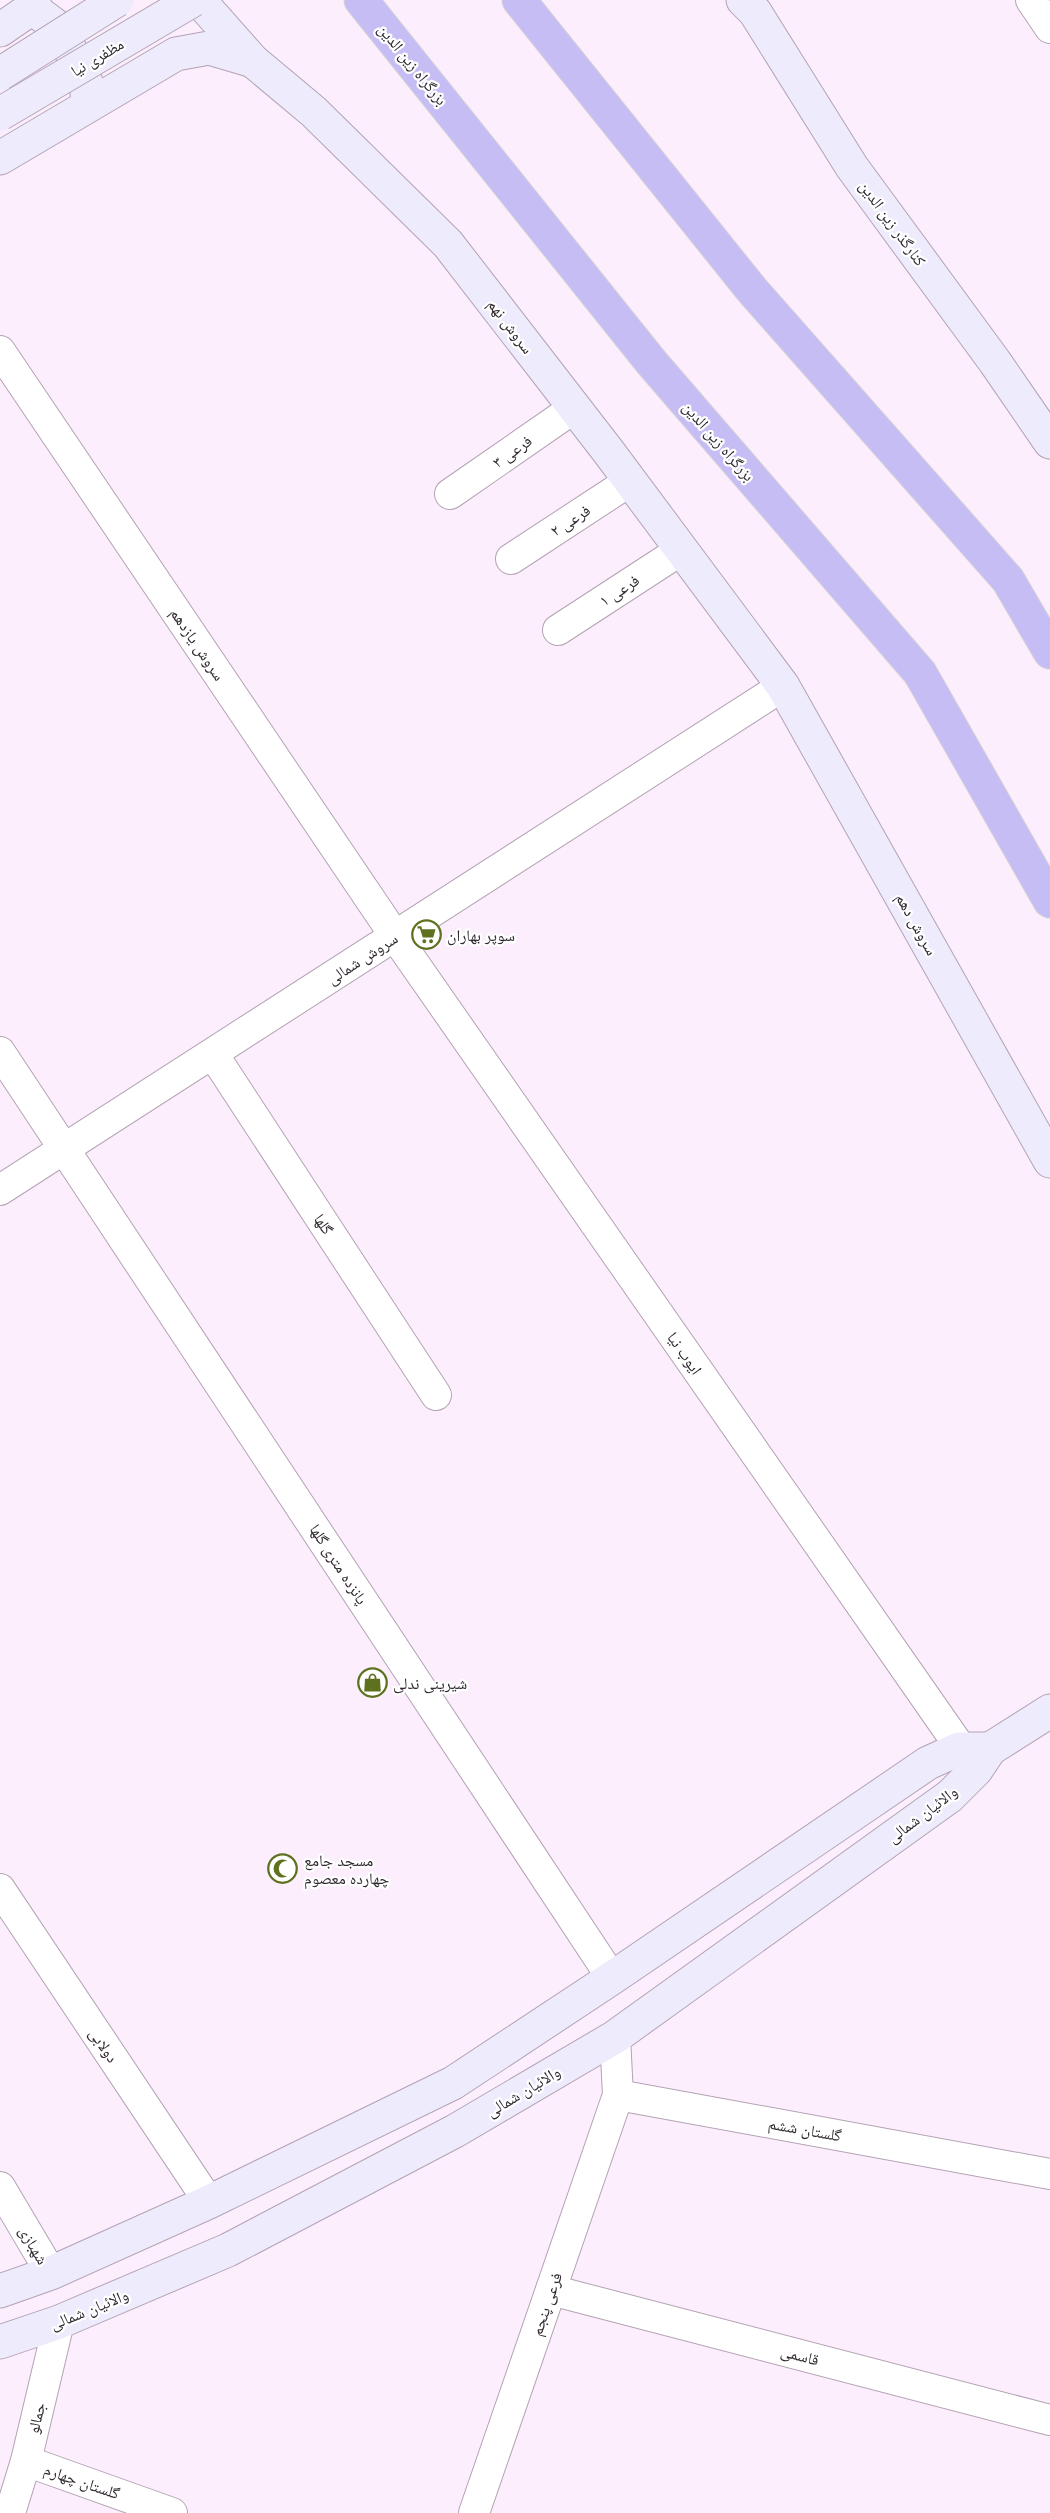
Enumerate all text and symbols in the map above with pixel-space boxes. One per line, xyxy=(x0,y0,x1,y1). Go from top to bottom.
street label: بزرگراه زین الدین xyxy=(372,19,452,110)
street label: مظفری نیا xyxy=(67,33,128,82)
street label: کنارگذر زین الدین xyxy=(854,176,931,271)
street label: سروش نهم xyxy=(482,295,538,359)
street label: بزرگراه زین الدین xyxy=(677,397,759,486)
street label: فرعی ۳ xyxy=(488,430,537,473)
street label: فرعی ۲ xyxy=(546,500,595,542)
street label: فرعی ۱ xyxy=(595,570,644,612)
street label: سروش یازدهم xyxy=(165,604,230,685)
street label: سروش دهم xyxy=(890,889,942,960)
supermarket icon: سوپر بهاران xyxy=(410,919,442,951)
place label: سوپر بهاران xyxy=(447,925,515,947)
street label: سروش شمالی xyxy=(323,928,402,990)
street label: گلها xyxy=(308,1210,338,1240)
street label: ایوب نیا xyxy=(662,1328,707,1379)
street label: پانزده متری گلها xyxy=(304,1520,373,1609)
shop icon: شیرینی ندلی xyxy=(356,1667,388,1699)
place label: شیرینی ندلی xyxy=(393,1673,467,1695)
street label: والائیان شمالی xyxy=(883,1781,962,1849)
place label: مسجد جامع چهارده معصوم xyxy=(304,1850,389,1890)
mosque icon: مسجد جامع چهارده معصوم xyxy=(267,1853,299,1885)
street label: دولابی xyxy=(83,2024,123,2067)
street label: والائیان شمالی xyxy=(482,2061,565,2123)
street label: گلستان ششم xyxy=(766,2113,844,2147)
street label: شهبازی xyxy=(13,2222,53,2269)
street label: فرعی پنجم xyxy=(526,2270,568,2339)
street label: والائیان شمالی xyxy=(47,2284,132,2336)
street label: قاسمی xyxy=(778,2340,821,2372)
street label: جمالو xyxy=(22,2400,51,2436)
street label: گلستان چهارم xyxy=(41,2459,123,2505)

